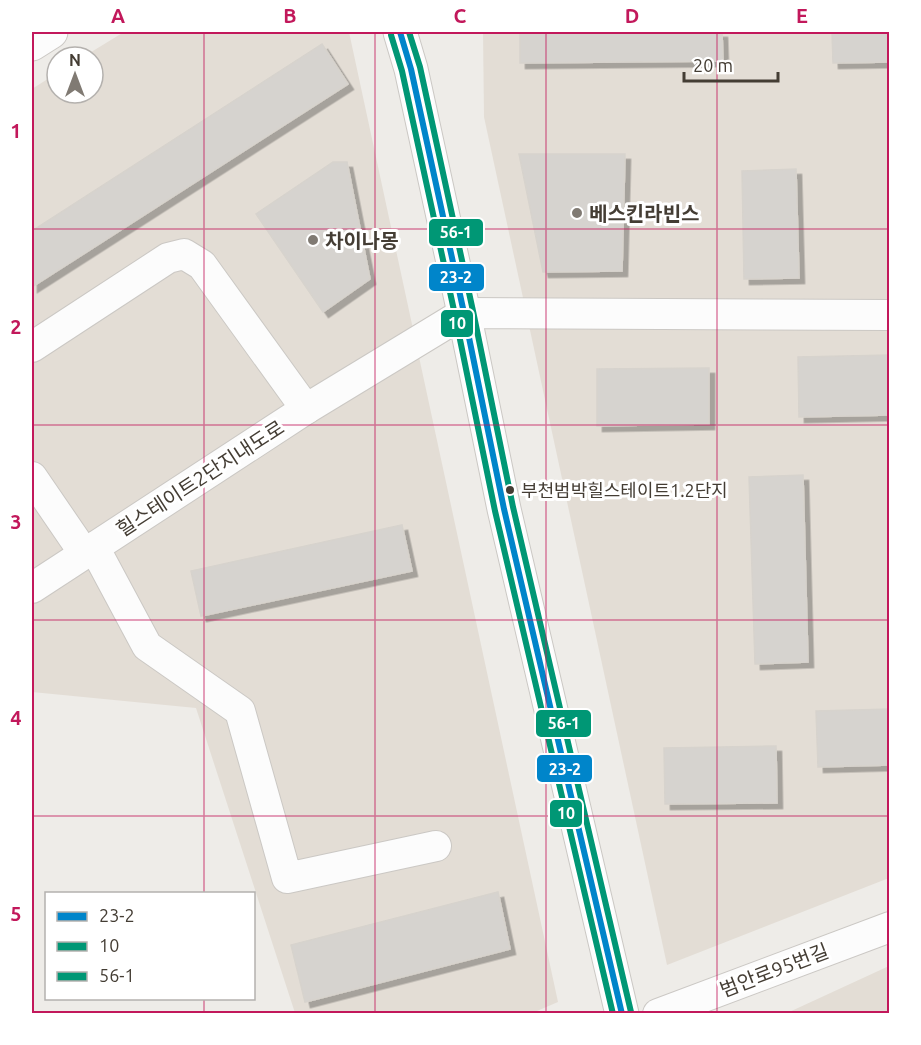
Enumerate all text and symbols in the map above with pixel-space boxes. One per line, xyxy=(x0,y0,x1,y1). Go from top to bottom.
text: A xyxy=(111,4,125,27)
text: B xyxy=(283,4,297,27)
text: C xyxy=(454,4,467,27)
text: D xyxy=(625,4,639,27)
text: E xyxy=(796,4,808,27)
north arrow xyxy=(45,45,105,105)
scale bar xyxy=(684,45,778,83)
text: N xyxy=(69,51,81,69)
text: 20 m xyxy=(693,55,733,75)
text: 1 xyxy=(10,119,22,142)
place label: 베스킨라빈스 xyxy=(589,202,699,225)
marker: 베스킨라빈스 xyxy=(570,206,584,220)
line badge: 56-1 xyxy=(428,218,484,247)
text: 56-1 xyxy=(440,223,472,241)
place label: 차이나몽 xyxy=(325,229,399,252)
marker: 차이나몽 xyxy=(306,233,320,247)
line badge: 23-2 xyxy=(428,263,485,292)
text: 23-2 xyxy=(440,268,472,286)
line badge: 10 xyxy=(440,309,474,338)
text: 10 xyxy=(448,314,466,332)
text: 2 xyxy=(10,315,22,338)
street label: 힐스테이트2단지내도로 xyxy=(112,415,288,541)
place label: 부천범박힐스테이트1.2단지 xyxy=(521,480,728,500)
marker: 부천범박힐스테이트1.2단지 xyxy=(504,484,516,496)
text: 3 xyxy=(10,510,22,533)
text: 4 xyxy=(10,706,22,729)
line badge: 56-1 xyxy=(535,709,592,738)
text: 56-1 xyxy=(548,714,580,732)
line badge: 23-2 xyxy=(536,754,593,783)
text: 23-2 xyxy=(549,760,581,778)
line badge: 10 xyxy=(549,799,583,828)
text: 10 xyxy=(557,804,575,822)
legend xyxy=(45,892,255,1000)
text: 5 xyxy=(10,902,22,925)
text: 23-2 xyxy=(99,905,135,925)
text: 10 xyxy=(99,935,119,955)
street label: 범안로95번길 xyxy=(716,939,832,1001)
text: 56-1 xyxy=(99,965,135,985)

